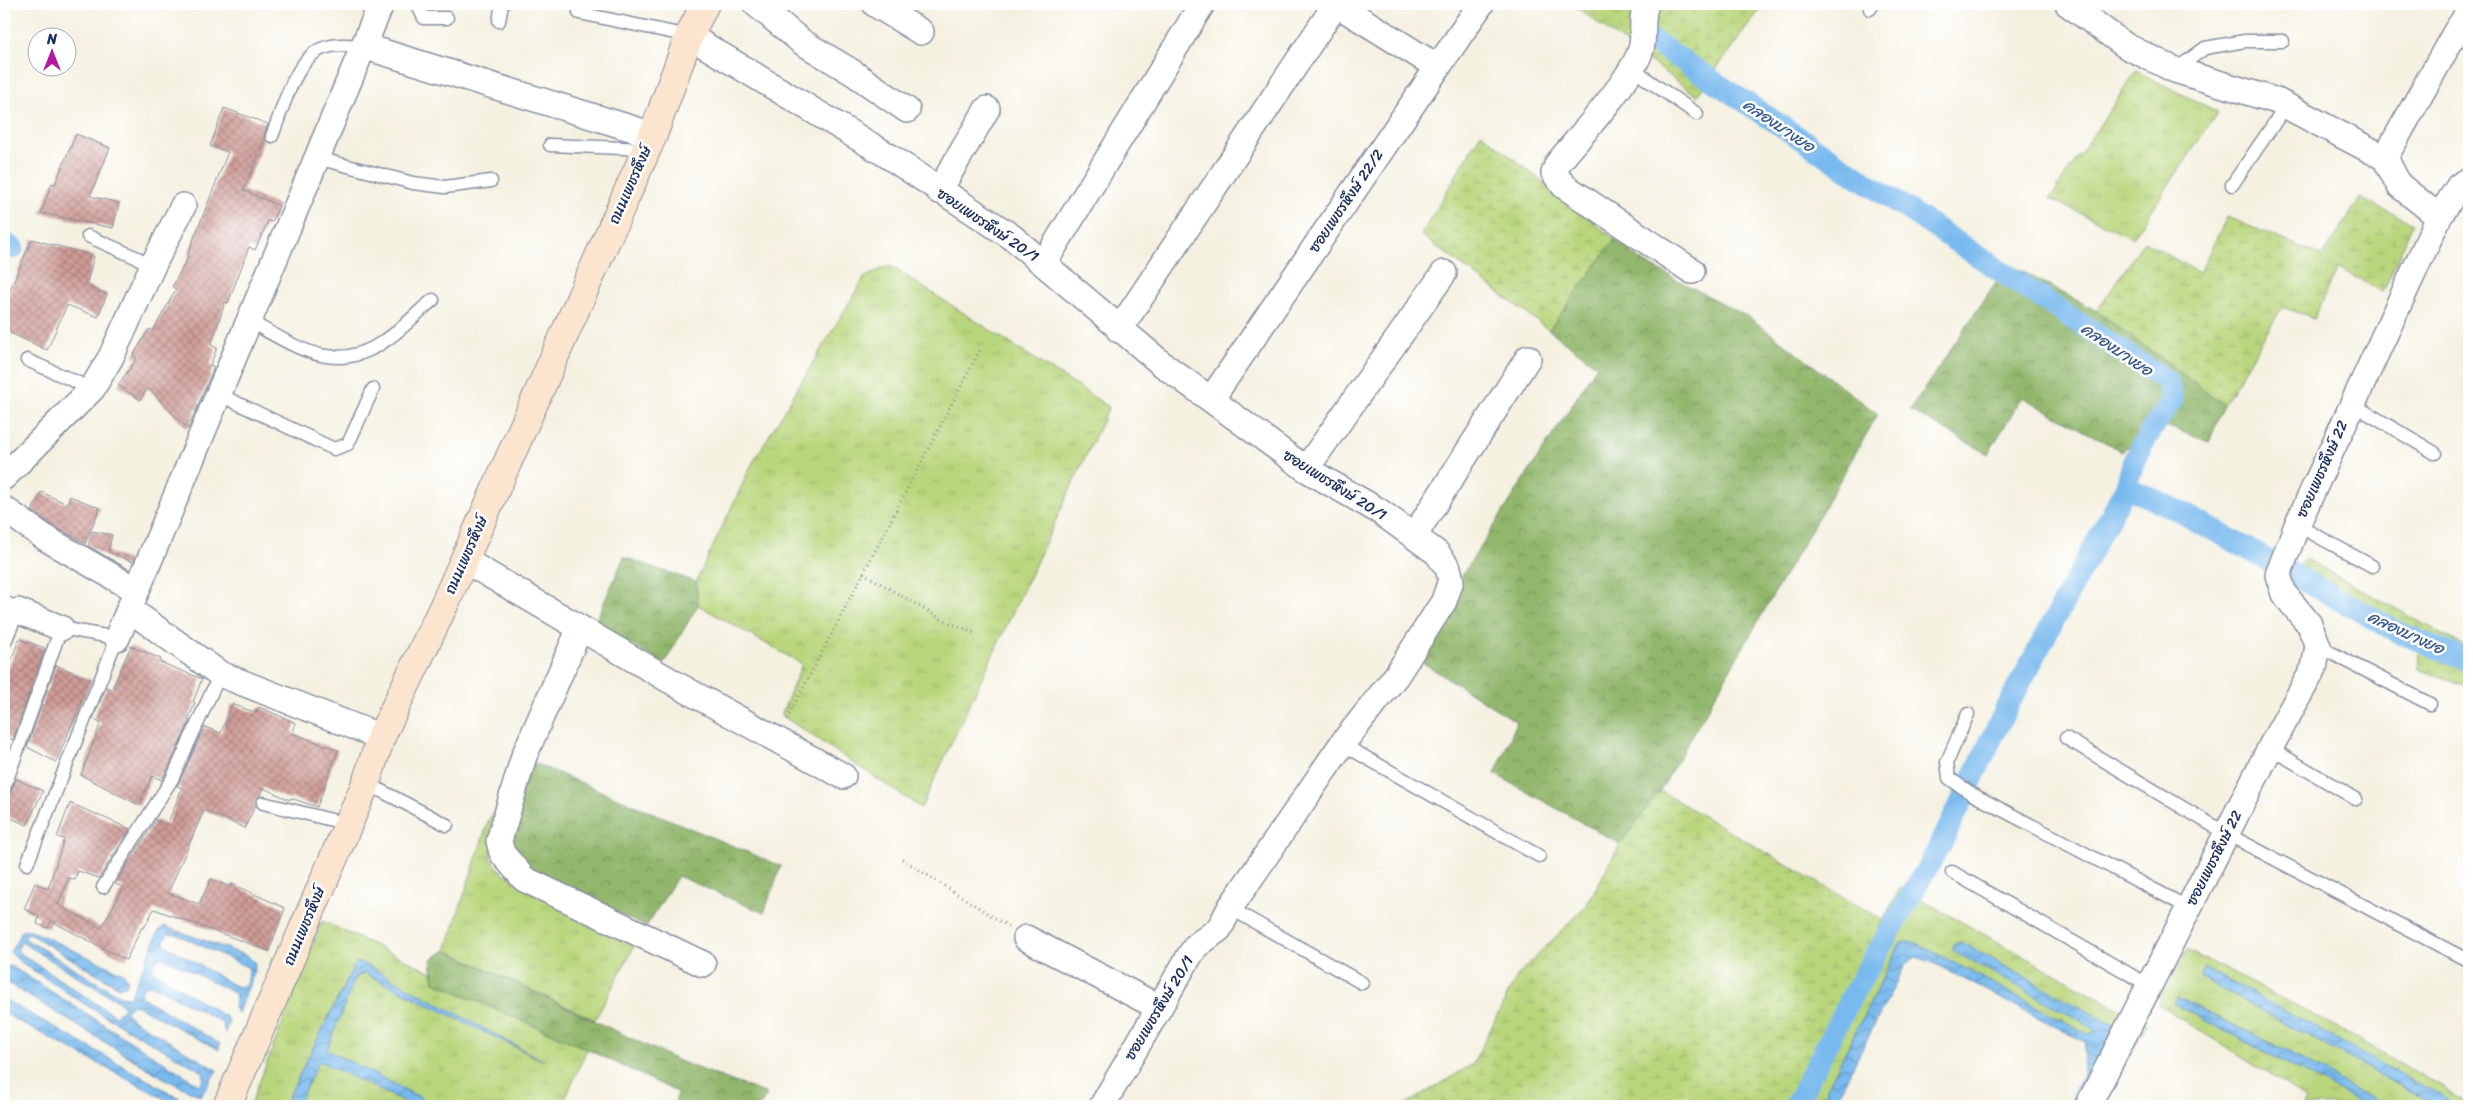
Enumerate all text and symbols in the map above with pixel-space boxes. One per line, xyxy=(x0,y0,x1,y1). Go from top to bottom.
text: N xyxy=(46,27,57,52)
north arrow xyxy=(28,28,78,78)
water label: คลองบางยอ xyxy=(1737,91,1822,161)
street label: ถนนเพชรหึงษ์ xyxy=(601,139,660,229)
street label: ซอยเพชรหึงษ์ 22/2 xyxy=(1302,144,1391,258)
street label: ซอยเพชรหึงษ์ 20/1 xyxy=(931,181,1045,269)
water label: คลองบางยอ xyxy=(2075,315,2160,385)
street label: ซอยเพชรหึงษ์ 22 xyxy=(2289,416,2355,522)
street label: ซอยเพชรหึงษ์ 20/1 xyxy=(1278,442,1392,528)
street label: ถนนเพชรหึงษ์ xyxy=(437,509,496,599)
water label: คลองบางยอ xyxy=(2363,602,2451,664)
street label: ซอยเพชรหึงษ์ 22 xyxy=(2179,805,2249,910)
street label: ถนนเพชรหึงษ์ xyxy=(276,880,334,970)
street label: ซอยเพชรหึงษ์ 20/1 xyxy=(1117,950,1201,1066)

